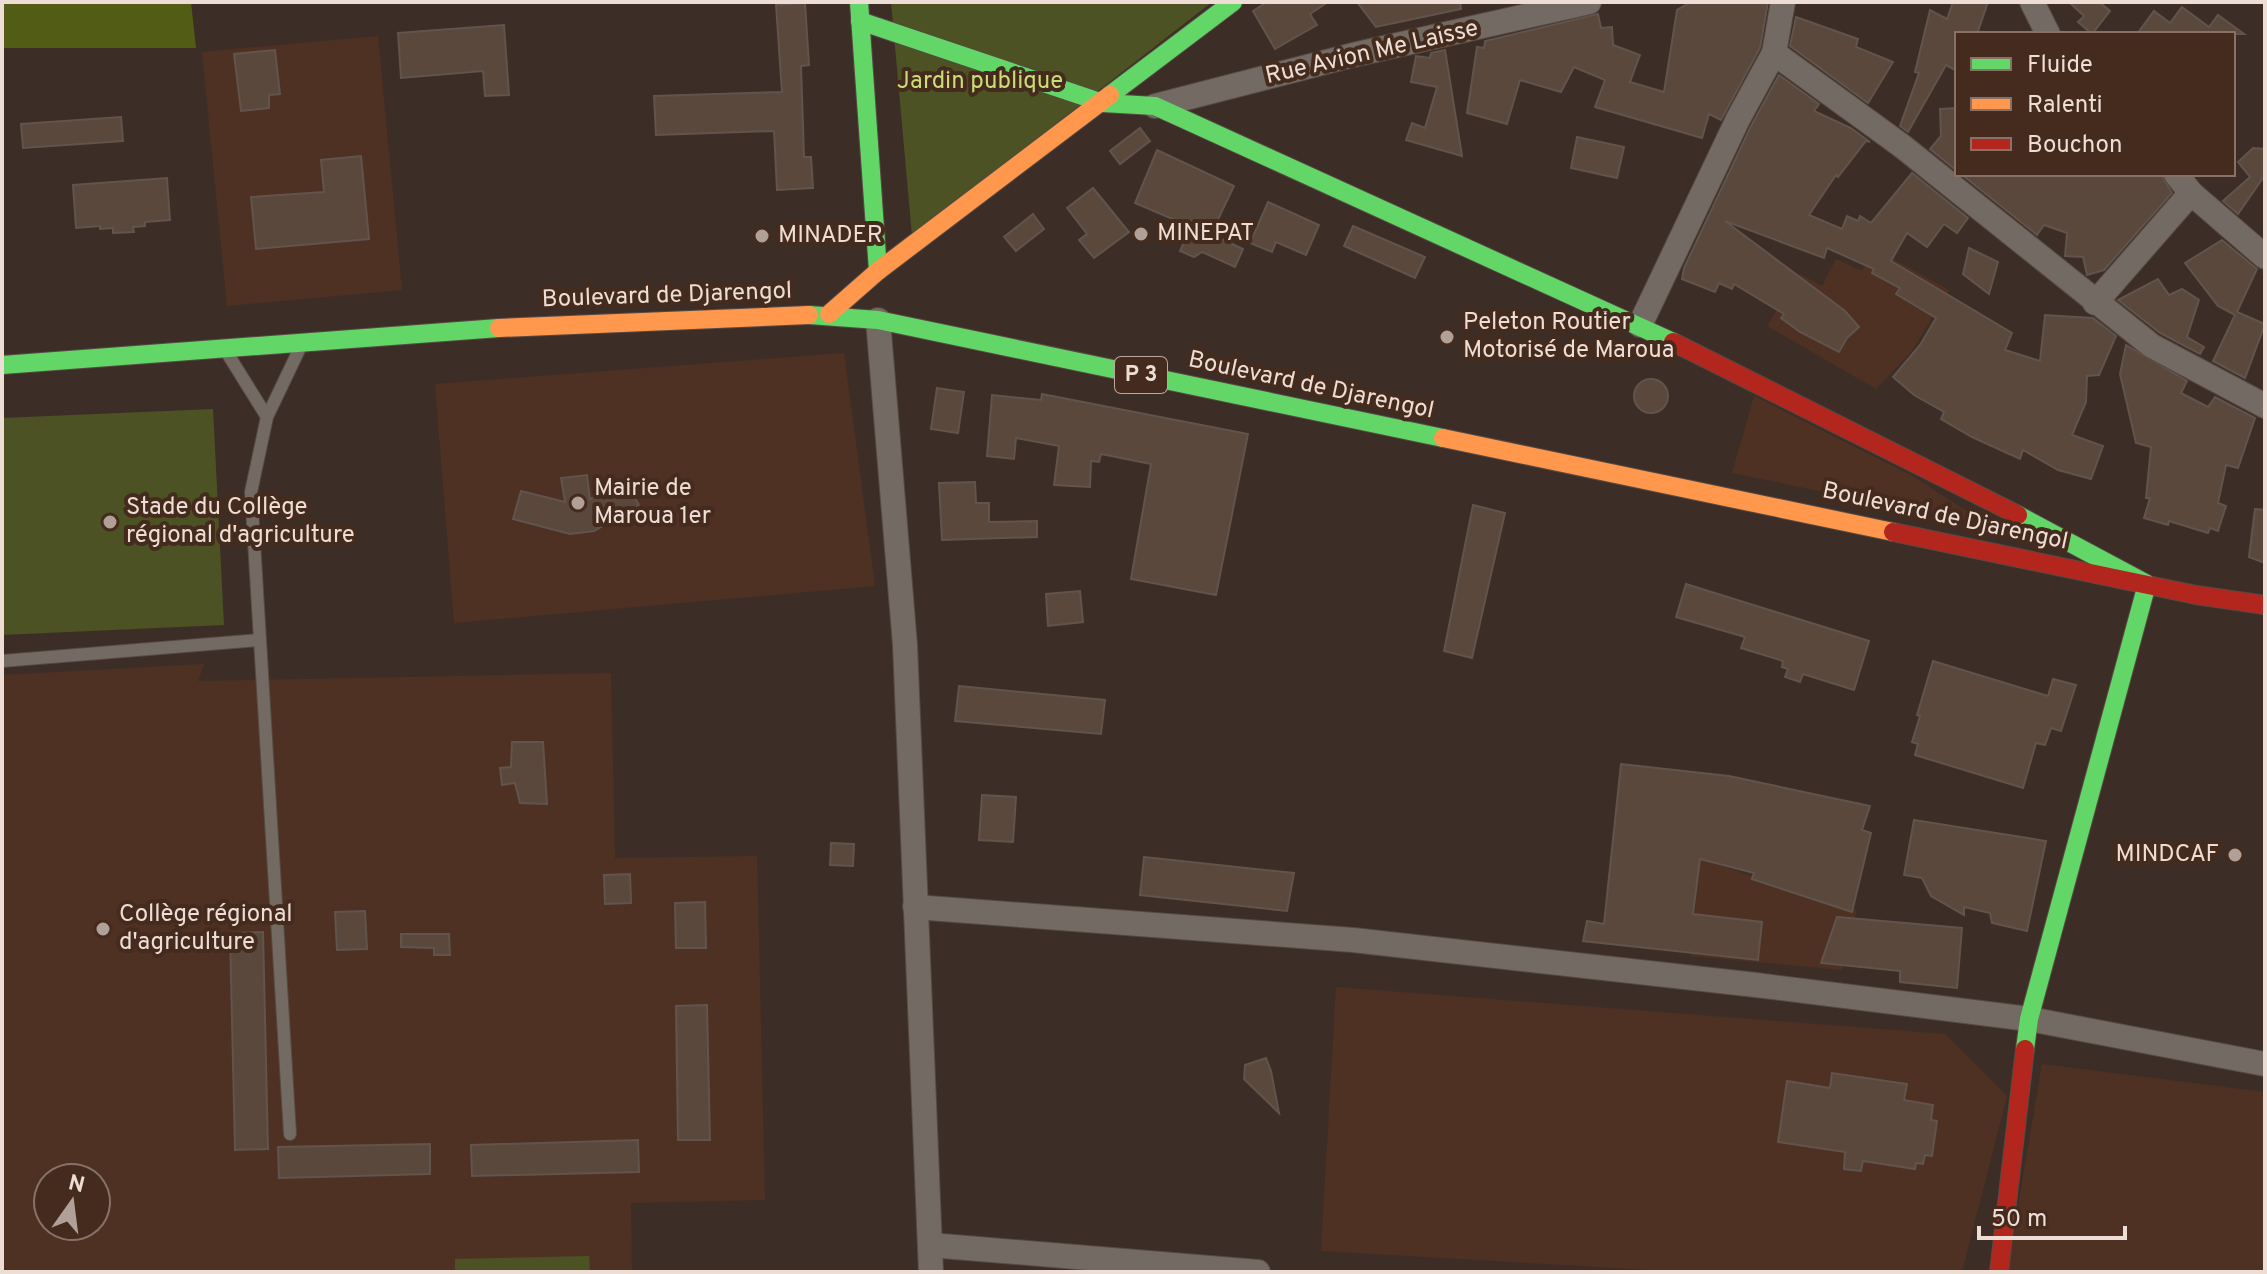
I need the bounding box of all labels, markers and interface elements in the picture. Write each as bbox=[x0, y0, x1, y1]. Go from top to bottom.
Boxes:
street label: Rue Avion Me Laisse bbox=[1263, 14, 1481, 92]
legend bbox=[1955, 32, 2235, 176]
text: Fluide bbox=[2027, 51, 2093, 81]
park label: Jardin publique bbox=[897, 67, 1063, 97]
text: Ralenti bbox=[2027, 91, 2103, 121]
text: Bouchon bbox=[2027, 131, 2122, 161]
place label: MINEPAT bbox=[1157, 219, 1254, 249]
place label: MINADER bbox=[778, 221, 883, 251]
marker: MINEPAT bbox=[1132, 225, 1150, 243]
marker: MINADER bbox=[753, 227, 771, 245]
street label: Boulevard de Djarengol bbox=[541, 277, 793, 315]
place label: Peleton Routier Motorisé de Maroua bbox=[1463, 308, 1674, 366]
marker: Peleton Routier Motorisé de Maroua bbox=[1438, 328, 1456, 346]
street label: Boulevard de Djarengol bbox=[1185, 345, 1437, 427]
road number: P 3 bbox=[1115, 357, 1167, 393]
place label: Mairie de Maroua 1er bbox=[594, 474, 711, 532]
street label: Boulevard de Djarengol bbox=[1819, 476, 2071, 558]
place label: Stade du Collège régional d'agriculture bbox=[126, 493, 355, 551]
marker: Mairie de Maroua 1er bbox=[569, 494, 587, 512]
marker: Stade du Collège régional d'agriculture bbox=[101, 513, 119, 531]
place label: MINDCAF bbox=[2115, 840, 2219, 870]
marker: MINDCAF bbox=[2226, 846, 2244, 864]
place label: Collège régional d'agriculture bbox=[119, 900, 293, 958]
marker: Collège régional d'agriculture bbox=[94, 920, 112, 938]
north arrow bbox=[32, 1162, 112, 1242]
text: N bbox=[65, 1170, 87, 1200]
scale bar bbox=[1979, 1190, 2125, 1240]
text: 50 m bbox=[1991, 1205, 2047, 1235]

